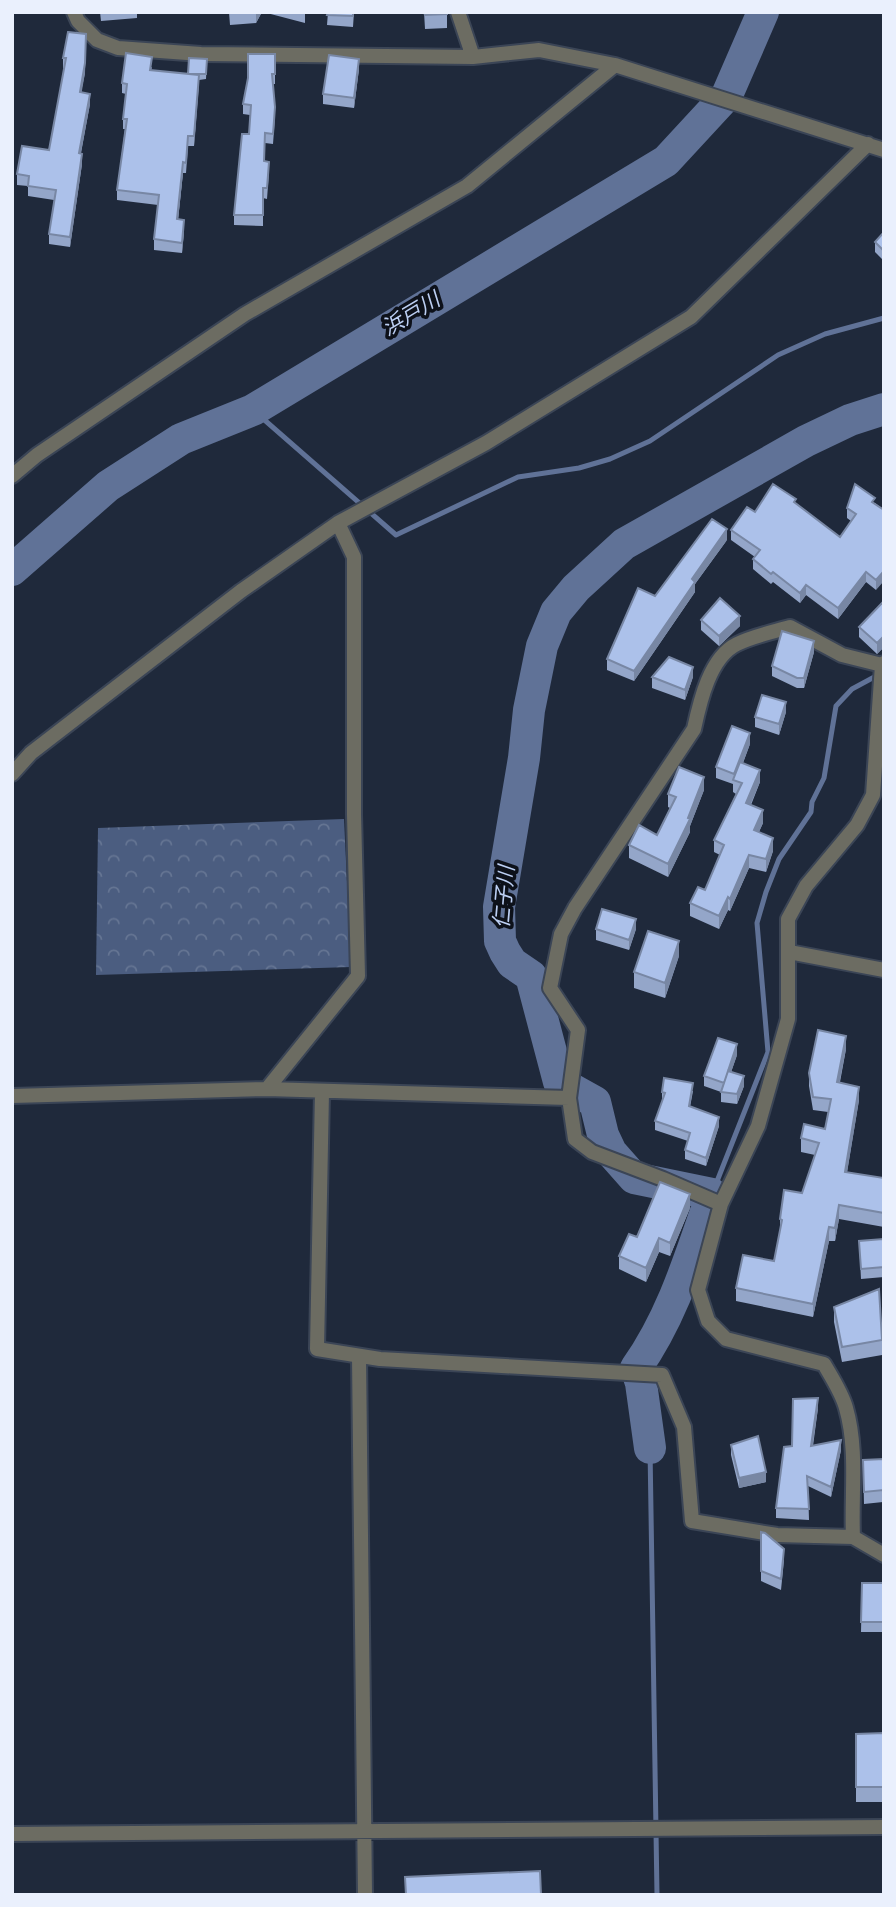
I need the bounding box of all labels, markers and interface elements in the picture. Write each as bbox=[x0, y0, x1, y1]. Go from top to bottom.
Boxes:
water label: 浜戸川 bbox=[377, 285, 445, 340]
water label: 仁子川 bbox=[487, 862, 518, 929]

